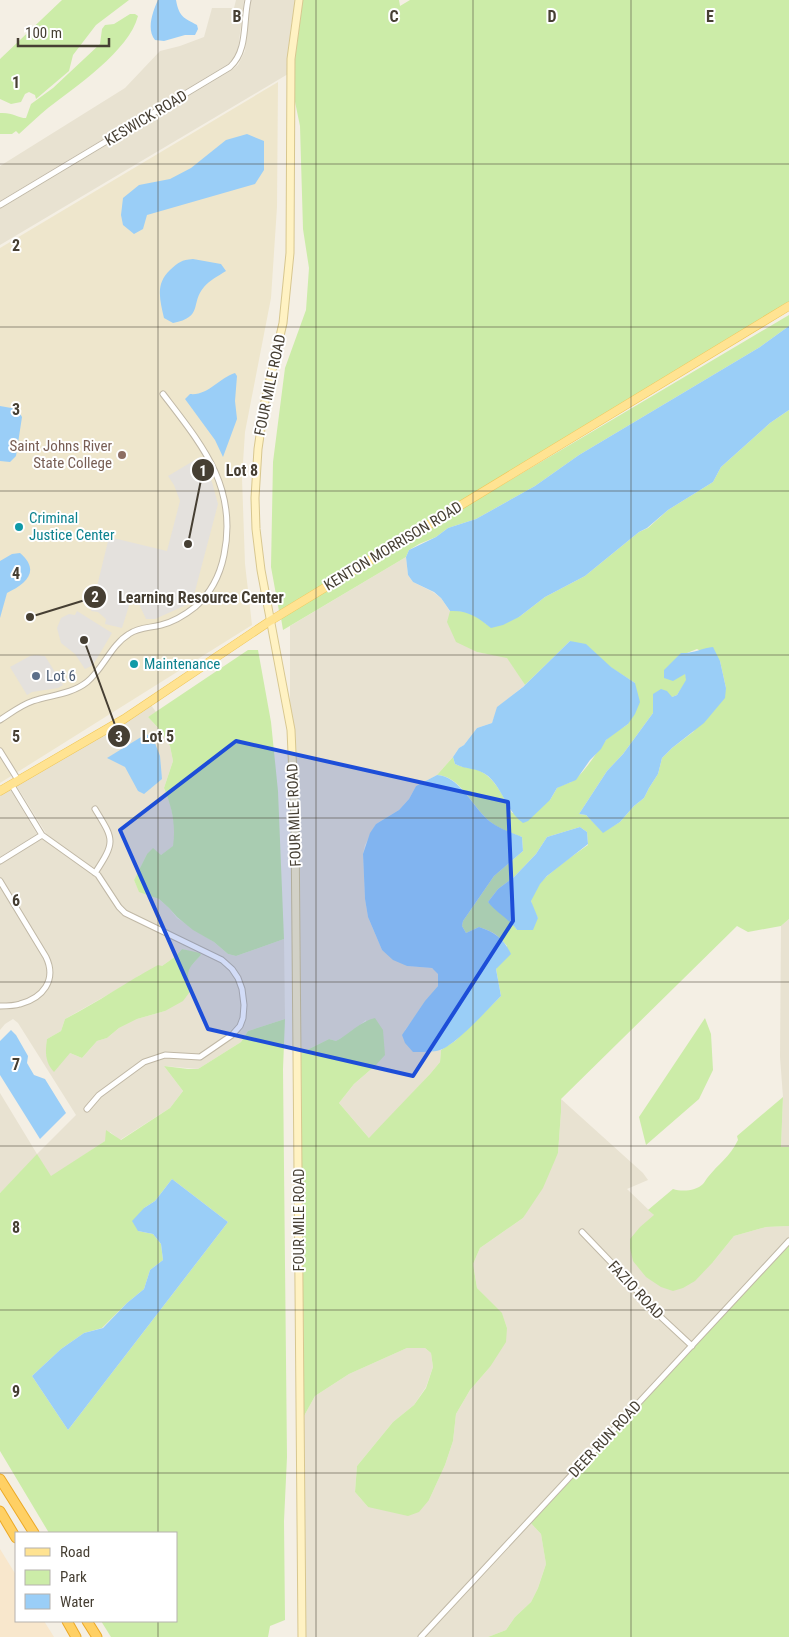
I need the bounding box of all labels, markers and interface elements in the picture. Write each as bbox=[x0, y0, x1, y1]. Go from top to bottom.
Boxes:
text: B bbox=[233, 7, 242, 26]
text: C bbox=[389, 7, 399, 26]
text: D bbox=[547, 7, 557, 26]
text: E bbox=[706, 7, 714, 26]
scale bar bbox=[18, 15, 109, 47]
text: 100 m bbox=[25, 24, 62, 42]
text: 1 bbox=[12, 73, 20, 92]
street label: KESWICK ROAD bbox=[102, 86, 190, 150]
text: 2 bbox=[12, 236, 20, 255]
street label: FOUR MILE ROAD bbox=[250, 333, 290, 437]
text: 3 bbox=[12, 400, 20, 419]
place label: Saint Johns River State College bbox=[10, 437, 112, 472]
marker: Saint Johns River State College bbox=[116, 449, 128, 461]
callout: Lot 8 bbox=[190, 455, 268, 486]
text: Lot 8 bbox=[226, 461, 258, 480]
text: 1 bbox=[199, 462, 207, 480]
street label: KENTON MORRISON ROAD bbox=[321, 498, 465, 594]
place label: Criminal Justice Center bbox=[29, 509, 115, 544]
marker: Criminal Justice Center bbox=[13, 521, 25, 533]
text: 4 bbox=[12, 564, 20, 583]
callout: Learning Resource Center bbox=[83, 582, 294, 613]
text: 2 bbox=[91, 588, 99, 606]
text: Learning Resource Center bbox=[118, 588, 284, 607]
place label: Maintenance bbox=[144, 655, 220, 673]
marker: Maintenance bbox=[128, 658, 140, 670]
place label: Lot 6 bbox=[46, 667, 76, 685]
marker: Lot 6 bbox=[30, 670, 42, 682]
callout: Lot 5 bbox=[107, 721, 184, 752]
text: 5 bbox=[12, 727, 20, 746]
text: Lot 5 bbox=[142, 727, 174, 746]
text: 3 bbox=[115, 728, 123, 746]
street label: FOUR MILE ROAD bbox=[283, 763, 305, 867]
text: 6 bbox=[12, 891, 20, 910]
text: 7 bbox=[12, 1055, 20, 1074]
street label: FOUR MILE ROAD bbox=[290, 1168, 308, 1272]
text: 8 bbox=[12, 1218, 20, 1237]
street label: FAZIO ROAD bbox=[605, 1257, 667, 1323]
text: 9 bbox=[12, 1382, 20, 1401]
street label: DEER RUN ROAD bbox=[565, 1397, 645, 1481]
legend bbox=[15, 1532, 178, 1622]
text: Road bbox=[60, 1543, 90, 1561]
text: Park bbox=[60, 1568, 87, 1586]
text: Water bbox=[60, 1593, 95, 1611]

